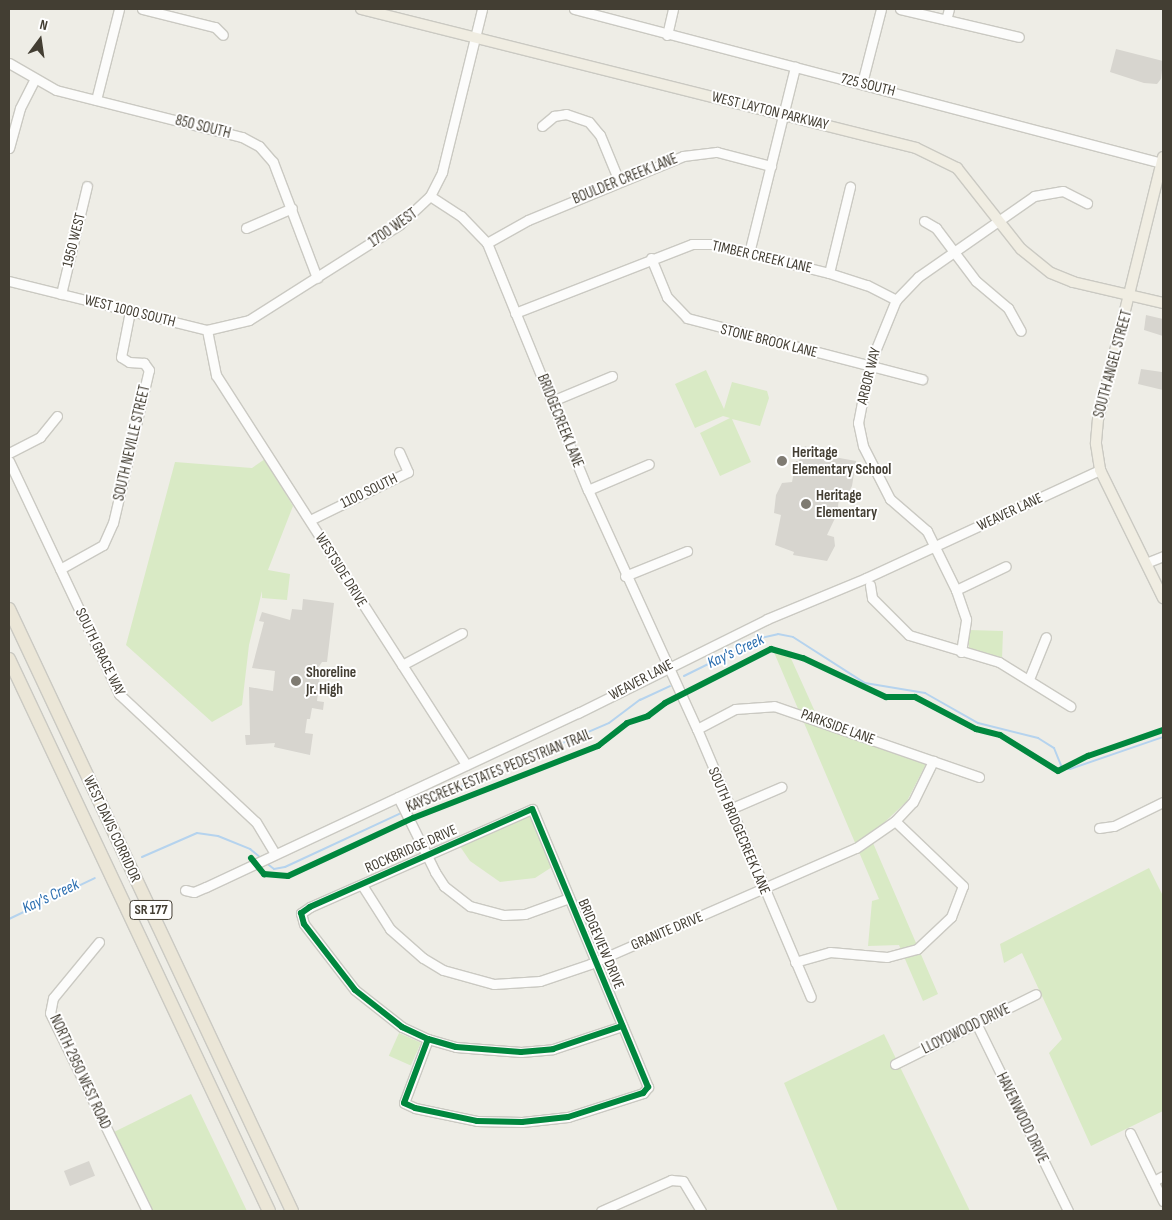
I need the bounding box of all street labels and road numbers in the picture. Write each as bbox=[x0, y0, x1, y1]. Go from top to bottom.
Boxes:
street label: 725 SOUTH bbox=[839, 70, 897, 100]
street label: WEST LAYTON PARKWAY bbox=[710, 88, 830, 134]
street label: 850 SOUTH bbox=[173, 111, 233, 143]
street label: BOULDER CREEK LANE bbox=[570, 150, 680, 208]
street label: 1700 WEST bbox=[365, 205, 421, 251]
street label: 1950 WEST bbox=[59, 211, 89, 269]
street label: TIMBER CREEK LANE bbox=[710, 237, 814, 277]
street label: WEST 1000 SOUTH bbox=[83, 291, 177, 331]
street label: SOUTH ANGEL STREET bbox=[1090, 308, 1136, 420]
street label: STONE BROOK LANE bbox=[719, 320, 819, 362]
street label: ARBOR WAY bbox=[853, 346, 885, 406]
street label: BRIDGECREEK LANE bbox=[533, 372, 587, 470]
street label: SOUTH NEVILLE STREET bbox=[110, 383, 154, 503]
street label: 1100 SOUTH bbox=[338, 469, 400, 513]
street label: WEAVER LANE bbox=[974, 489, 1046, 535]
street label: WESTSIDE DRIVE bbox=[311, 530, 371, 610]
street label: SOUTH GRACE WAY bbox=[71, 605, 129, 699]
street label: WEAVER LANE bbox=[606, 656, 676, 704]
street label: PARKSIDE LANE bbox=[799, 705, 877, 749]
street label: KAYSCREEK ESTATES PEDESTRIAN TRAIL bbox=[404, 725, 594, 817]
street label: SOUTH BRIDGECREEK LANE bbox=[704, 765, 774, 897]
street label: WEST DAVIS CORRIDOR bbox=[79, 773, 145, 885]
street label: ROCKBRIDGE DRIVE bbox=[362, 821, 460, 877]
street label: BRIDGEVIEW DRIVE bbox=[574, 896, 628, 992]
road number: SR 177 bbox=[128, 898, 174, 922]
street label: GRANITE DRIVE bbox=[628, 908, 706, 954]
street label: LLOYDWOOD DRIVE bbox=[919, 1000, 1013, 1058]
street label: NORTH 2950 WEST ROAD bbox=[46, 1012, 114, 1132]
street label: HAVENWOOD DRIVE bbox=[992, 1070, 1052, 1166]

